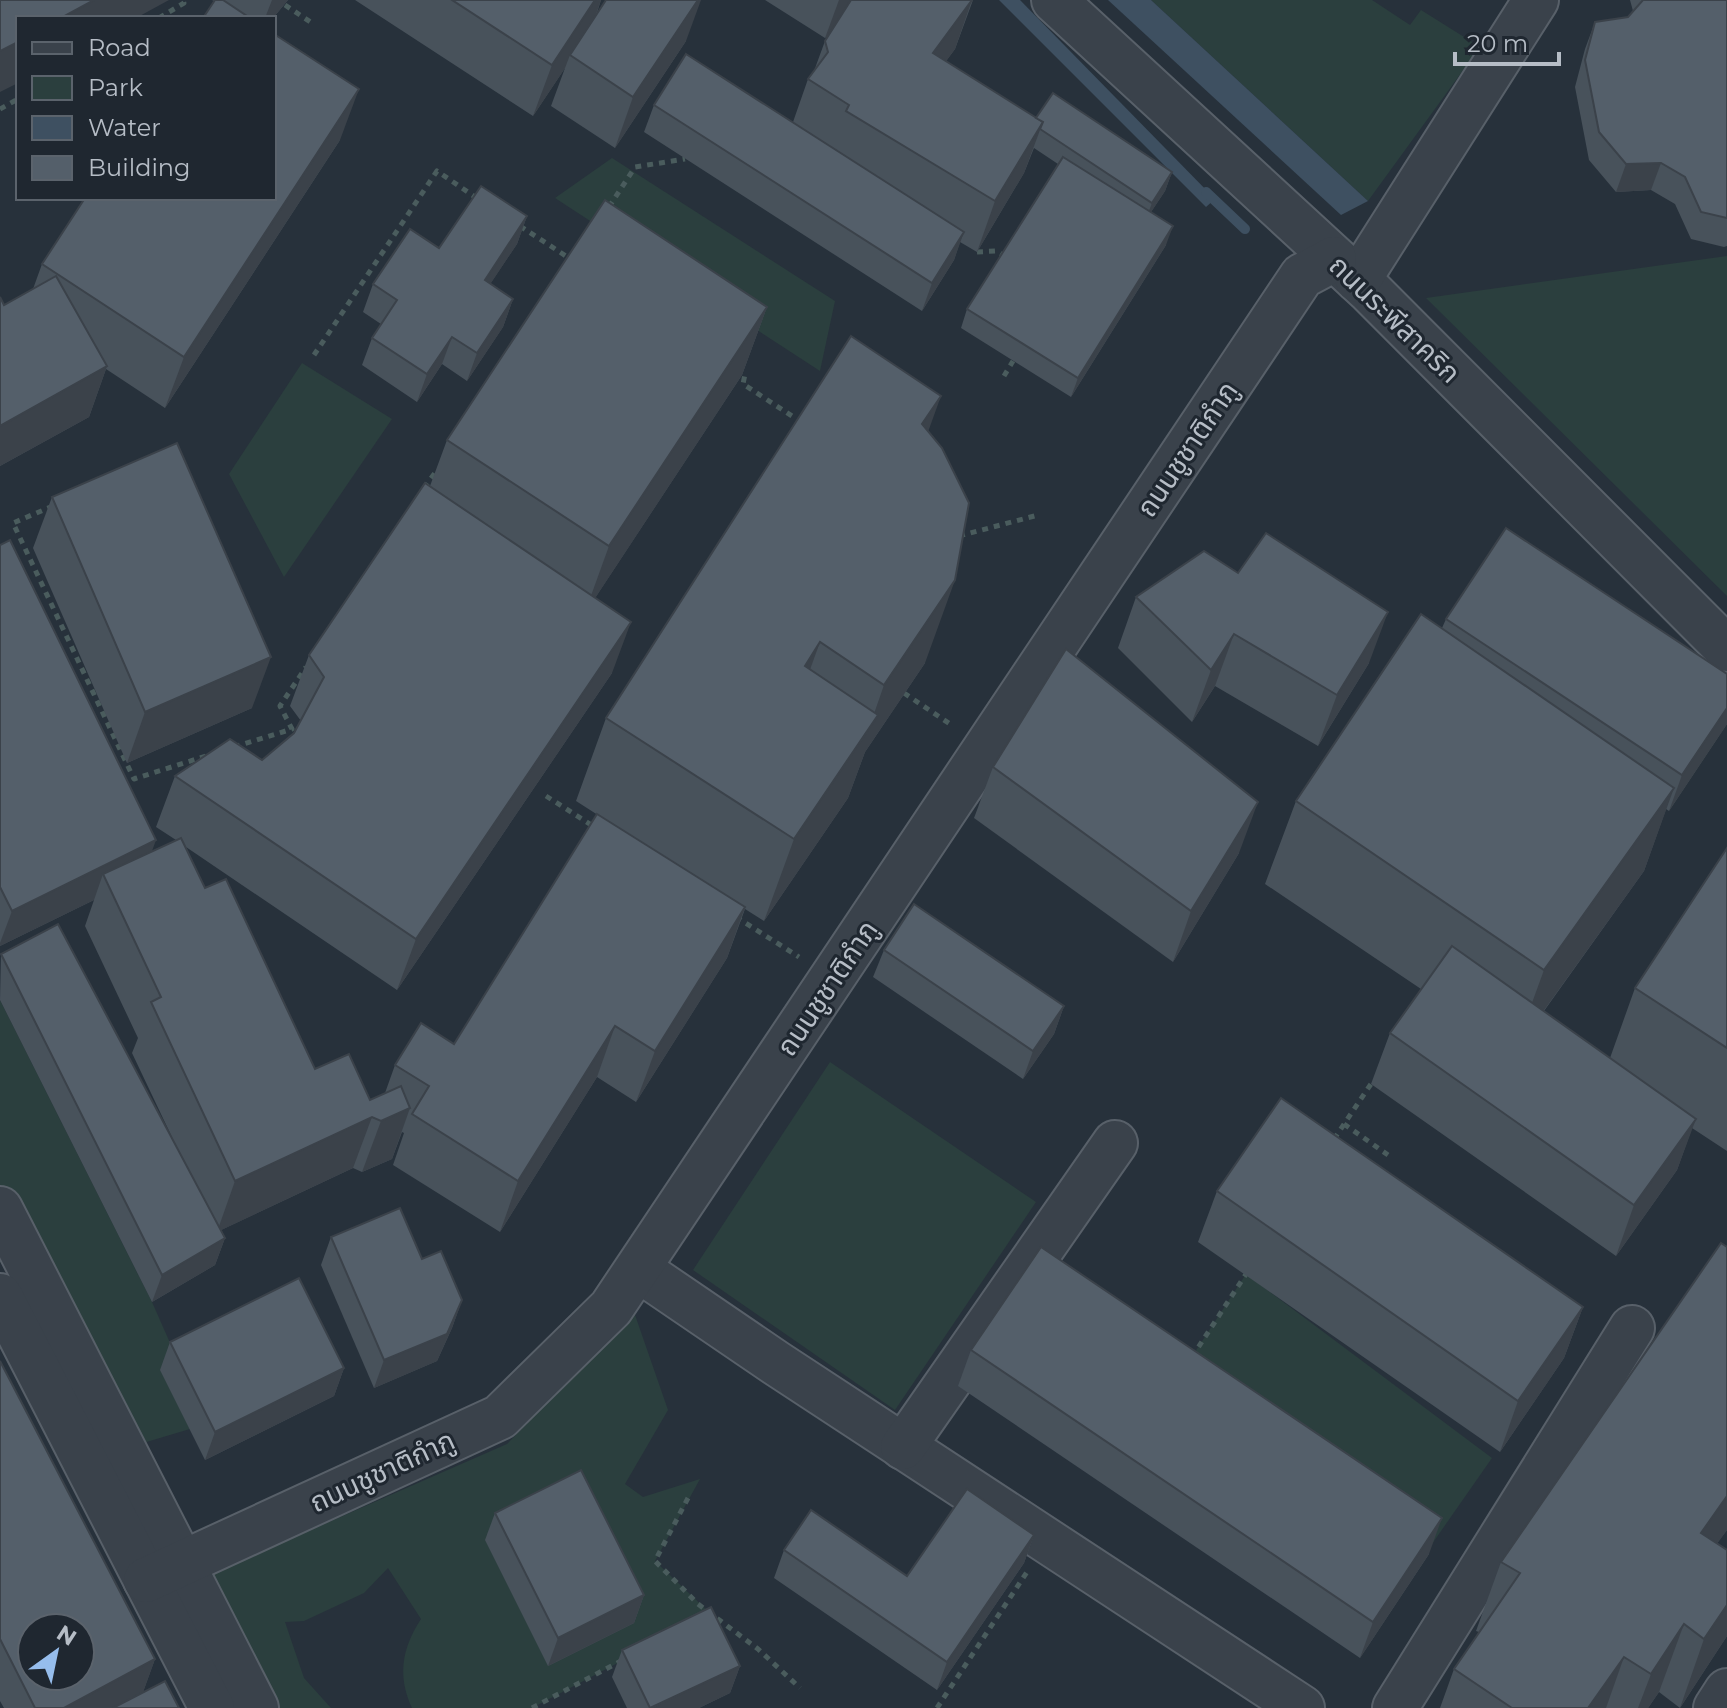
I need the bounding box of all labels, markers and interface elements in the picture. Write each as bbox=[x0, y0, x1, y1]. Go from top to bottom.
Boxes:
legend bbox=[16, 16, 276, 200]
scale bar bbox=[1455, 16, 1559, 66]
text: 20 m bbox=[1467, 29, 1528, 58]
text: Road bbox=[88, 33, 151, 62]
text: Park bbox=[88, 73, 143, 102]
text: Water bbox=[88, 113, 161, 142]
text: Building bbox=[88, 153, 191, 182]
street label: ถนนระพีสาคริก bbox=[1322, 248, 1468, 390]
street label: ถนนชูชาติกำภู bbox=[1129, 375, 1246, 524]
street label: ถนนชูชาติกำภู bbox=[769, 914, 886, 1063]
street label: ถนนชูชาติกำภู bbox=[304, 1423, 460, 1520]
north arrow bbox=[16, 1612, 96, 1692]
text: N bbox=[52, 1619, 81, 1652]

